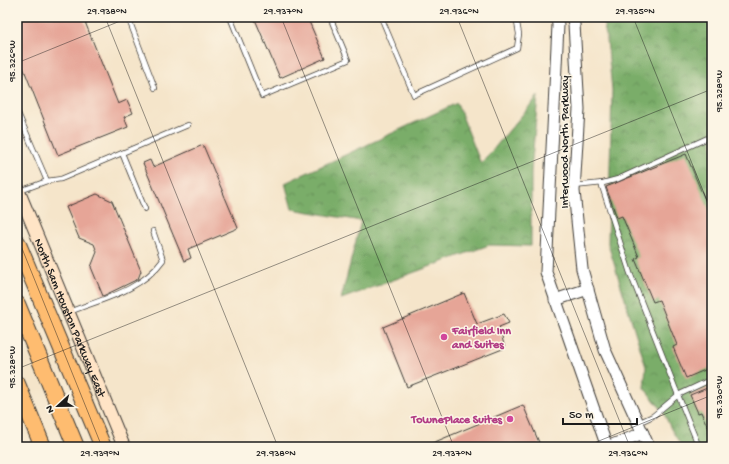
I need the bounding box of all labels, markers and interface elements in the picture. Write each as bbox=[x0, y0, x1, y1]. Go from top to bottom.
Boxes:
text: 29.938°N bbox=[87, 6, 127, 18]
text: 29.937°N bbox=[263, 6, 303, 18]
text: 29.936°N bbox=[439, 6, 479, 18]
text: 29.935°N bbox=[615, 6, 655, 18]
text: 95.326°W bbox=[7, 40, 19, 83]
text: 95.328°W bbox=[714, 70, 726, 113]
street label: Interwood North Parkway bbox=[559, 76, 573, 208]
street label: North Sam Houston Parkway East bbox=[30, 237, 108, 400]
place label: Fairfield Inn and Suites bbox=[451, 325, 511, 353]
marker: Fairfield Inn and Suites bbox=[439, 332, 449, 342]
text: 95.328°W bbox=[7, 346, 19, 389]
text: 95.330°W bbox=[714, 375, 726, 419]
north arrow bbox=[38, 386, 78, 426]
scale bar bbox=[563, 400, 637, 426]
text: N bbox=[44, 403, 57, 415]
text: 50 m bbox=[569, 409, 594, 423]
place label: TownePlace Suites bbox=[411, 414, 503, 428]
marker: TownePlace Suites bbox=[505, 414, 515, 424]
text: 29.939°N bbox=[80, 448, 120, 460]
text: 29.938°N bbox=[256, 448, 296, 460]
text: 29.937°N bbox=[432, 448, 472, 460]
text: 29.936°N bbox=[608, 448, 648, 460]

